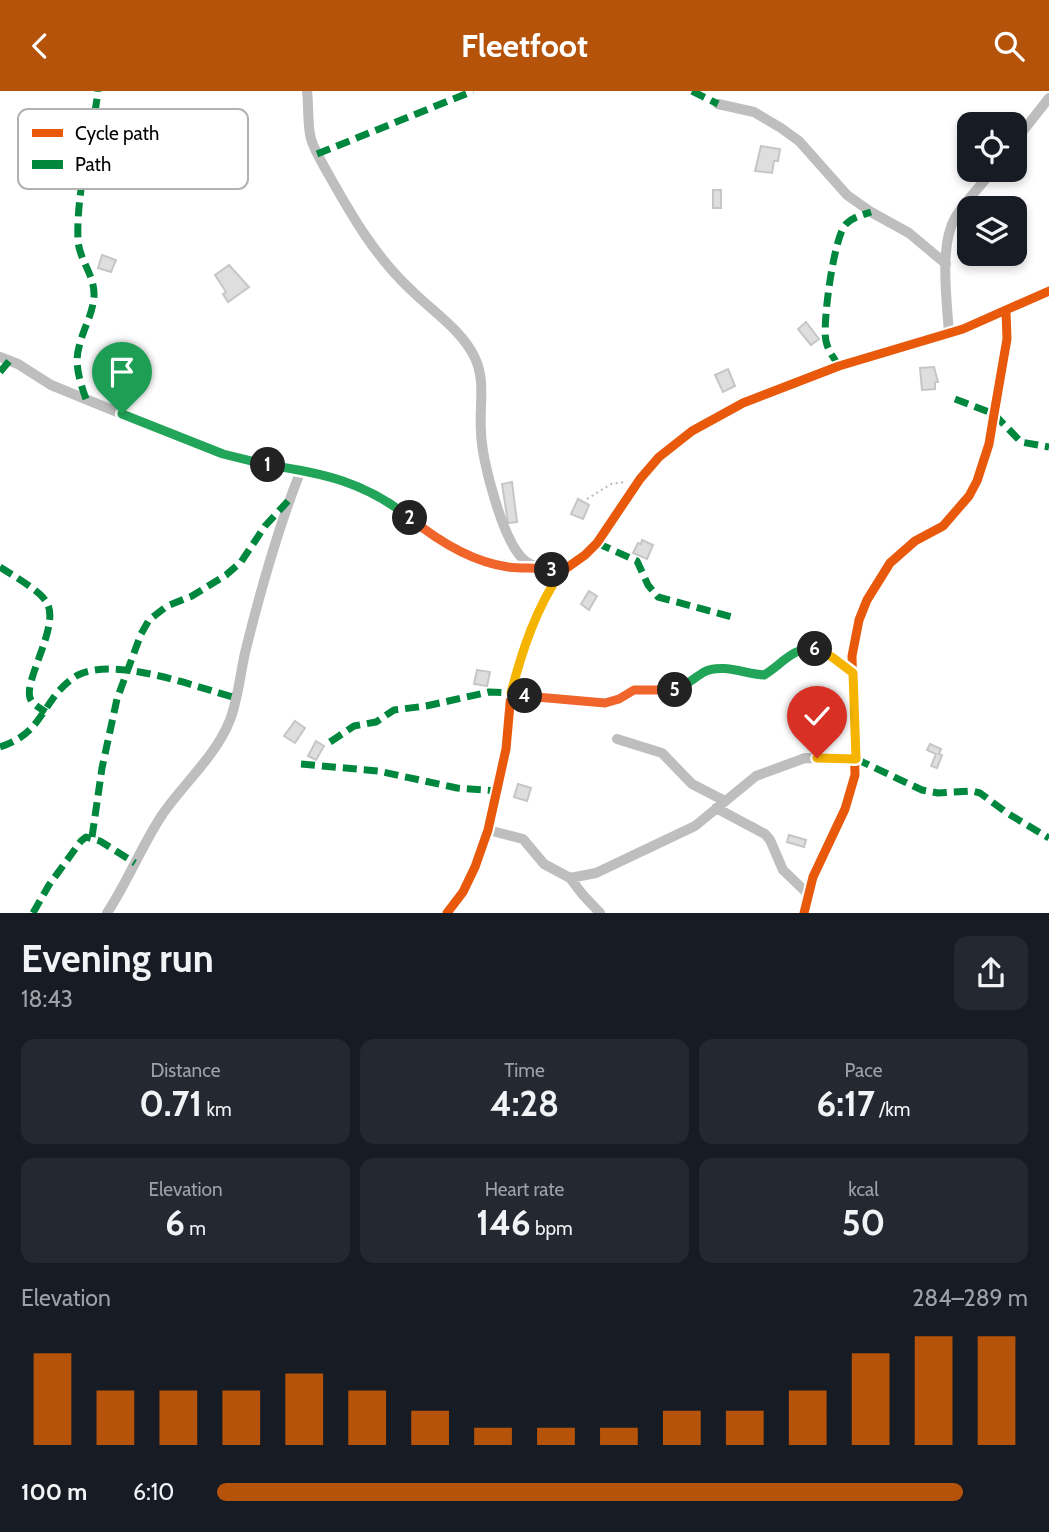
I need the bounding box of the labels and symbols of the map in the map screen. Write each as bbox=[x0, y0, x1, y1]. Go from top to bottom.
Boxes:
legend bbox=[18, 109, 248, 189]
text: Cycle path bbox=[75, 122, 159, 145]
text: Path bbox=[75, 153, 111, 176]
pin bbox=[92, 342, 152, 414]
pin: 1 bbox=[250, 447, 286, 483]
pin: 2 bbox=[392, 501, 428, 535]
pin: 3 bbox=[534, 553, 570, 587]
pin: 6 bbox=[798, 631, 832, 667]
pin: 5 bbox=[658, 673, 692, 707]
pin: 4 bbox=[508, 679, 542, 713]
pin bbox=[787, 686, 847, 758]

